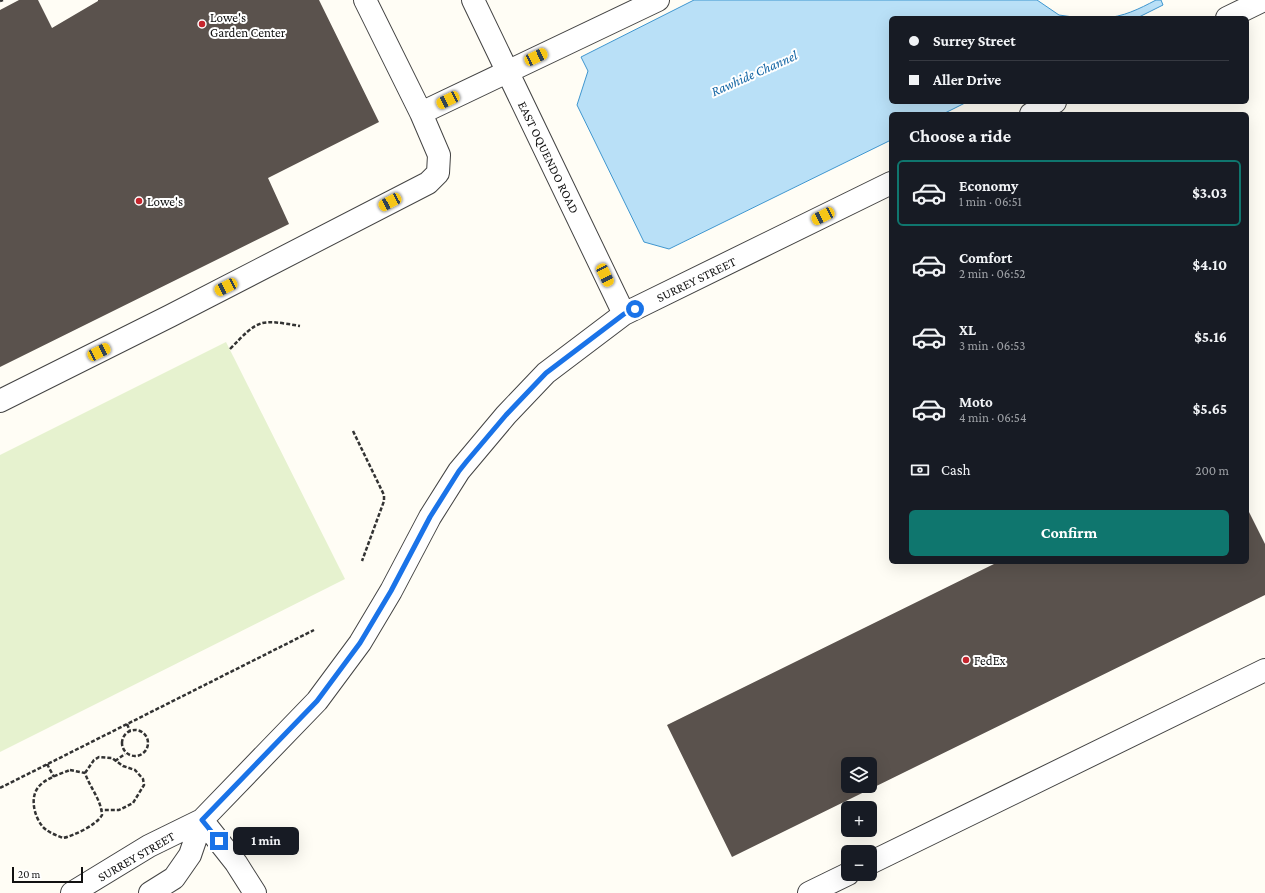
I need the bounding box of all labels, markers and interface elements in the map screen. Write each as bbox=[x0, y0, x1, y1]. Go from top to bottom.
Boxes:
place label: Lowe's Garden Center bbox=[210, 10, 286, 40]
marker: Lowe's Garden Center bbox=[197, 19, 207, 29]
text: Surrey Street bbox=[933, 33, 1016, 49]
car bbox=[523, 46, 549, 68]
water label: Rawhide Channel bbox=[708, 47, 800, 99]
text: Aller Drive bbox=[933, 72, 1001, 88]
car bbox=[435, 89, 461, 111]
street label: EAST OQUENDO ROAD bbox=[515, 99, 582, 216]
text: Choose a ride bbox=[909, 126, 1011, 146]
icon: car bbox=[911, 175, 947, 211]
text: Economy bbox=[959, 178, 1018, 194]
text: $3.03 bbox=[1192, 185, 1227, 201]
car bbox=[377, 191, 403, 213]
place label: Lowe's bbox=[147, 194, 183, 209]
text: 1 min · 06:51 bbox=[959, 194, 1022, 209]
marker: Lowe's bbox=[134, 196, 144, 206]
car bbox=[810, 205, 836, 227]
icon: car bbox=[911, 247, 947, 283]
text: Comfort bbox=[959, 250, 1013, 266]
street label: SURREY STREET bbox=[654, 254, 738, 305]
text: $4.10 bbox=[1193, 257, 1227, 273]
car bbox=[594, 262, 616, 288]
text: 2 min · 06:52 bbox=[959, 266, 1025, 281]
car bbox=[213, 276, 239, 298]
route start bbox=[626, 300, 644, 318]
icon: car bbox=[911, 319, 947, 355]
text: XL bbox=[959, 322, 976, 338]
text: $5.16 bbox=[1194, 329, 1227, 345]
text: 3 min · 06:53 bbox=[959, 338, 1025, 353]
car bbox=[86, 341, 112, 363]
icon: car bbox=[911, 391, 947, 427]
text: Moto bbox=[959, 394, 993, 410]
text: $5.65 bbox=[1193, 401, 1227, 417]
text: 4 min · 06:54 bbox=[959, 410, 1027, 425]
icon: cash bbox=[909, 459, 931, 481]
text: Cash bbox=[941, 462, 971, 478]
text: 200 m bbox=[1195, 463, 1229, 478]
button: Confirm bbox=[909, 510, 1229, 556]
place label: FedEx bbox=[974, 653, 1006, 668]
marker: FedEx bbox=[961, 655, 971, 665]
map controls bbox=[841, 757, 877, 881]
button: layers bbox=[841, 757, 877, 793]
button: + bbox=[841, 801, 877, 837]
callout: 1 min bbox=[233, 827, 299, 855]
street label: SURREY STREET bbox=[95, 828, 177, 885]
route end bbox=[210, 832, 228, 850]
text: 1 min bbox=[251, 833, 281, 848]
button: − bbox=[841, 845, 877, 881]
scale bar bbox=[12, 865, 83, 884]
text: 20 m bbox=[18, 868, 40, 880]

